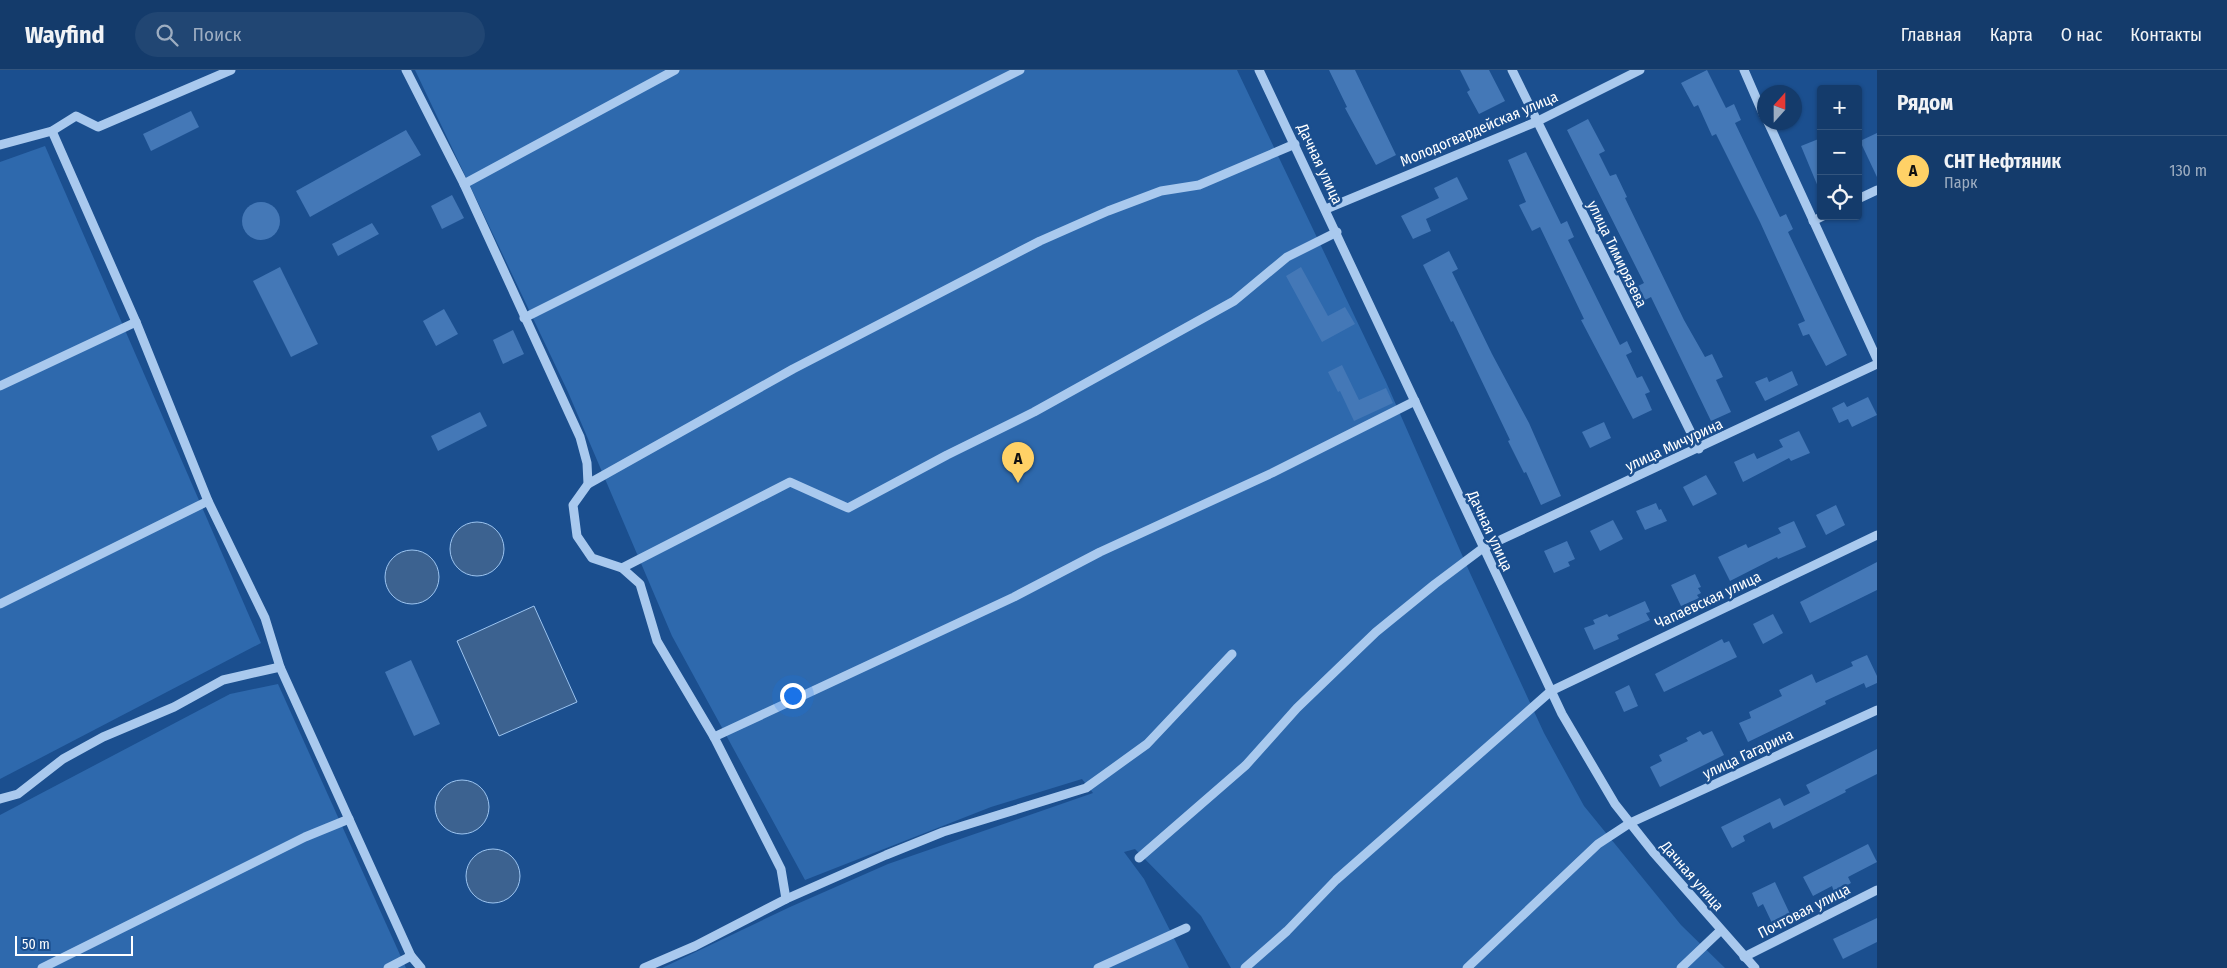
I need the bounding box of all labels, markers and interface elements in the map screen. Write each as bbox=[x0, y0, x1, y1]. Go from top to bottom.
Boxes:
search box bbox=[135, 12, 485, 57]
text: Wayfind bbox=[25, 21, 105, 49]
icon: search bbox=[153, 21, 181, 49]
text: Поиск bbox=[193, 23, 241, 46]
text: Главная bbox=[1901, 24, 1962, 46]
text: Карта bbox=[1990, 24, 2033, 46]
text: О нас bbox=[2061, 24, 2102, 46]
text: Контакты bbox=[2130, 24, 2202, 46]
north arrow bbox=[1757, 85, 1802, 130]
map controls bbox=[1817, 85, 1862, 220]
button: + bbox=[1817, 85, 1862, 130]
street label: Молодогвардейская улица bbox=[1397, 88, 1561, 170]
text: Рядом bbox=[1897, 90, 1953, 116]
street label: Дачная улица bbox=[1293, 120, 1347, 207]
button: − bbox=[1817, 130, 1862, 175]
text: СНТ Нефтяник bbox=[1944, 150, 2061, 173]
text: A bbox=[1909, 161, 1917, 180]
text: 130 m bbox=[2169, 161, 2207, 180]
text: Парк bbox=[1944, 173, 1978, 192]
button: locate bbox=[1817, 175, 1862, 220]
street label: улица Тимирязева bbox=[1583, 198, 1651, 310]
street label: улица Мичурина bbox=[1622, 415, 1726, 475]
pin: A bbox=[1002, 442, 1034, 483]
street label: Дачная улица bbox=[1463, 487, 1517, 574]
street label: Чапаевская улица bbox=[1652, 568, 1764, 632]
your location bbox=[780, 683, 806, 709]
street label: улица Гагарина bbox=[1700, 725, 1796, 783]
street label: Дачная улица bbox=[1656, 837, 1727, 915]
street label: Почтовая улица bbox=[1755, 880, 1853, 942]
scale bar bbox=[15, 933, 132, 956]
text: 50 m bbox=[22, 936, 50, 953]

